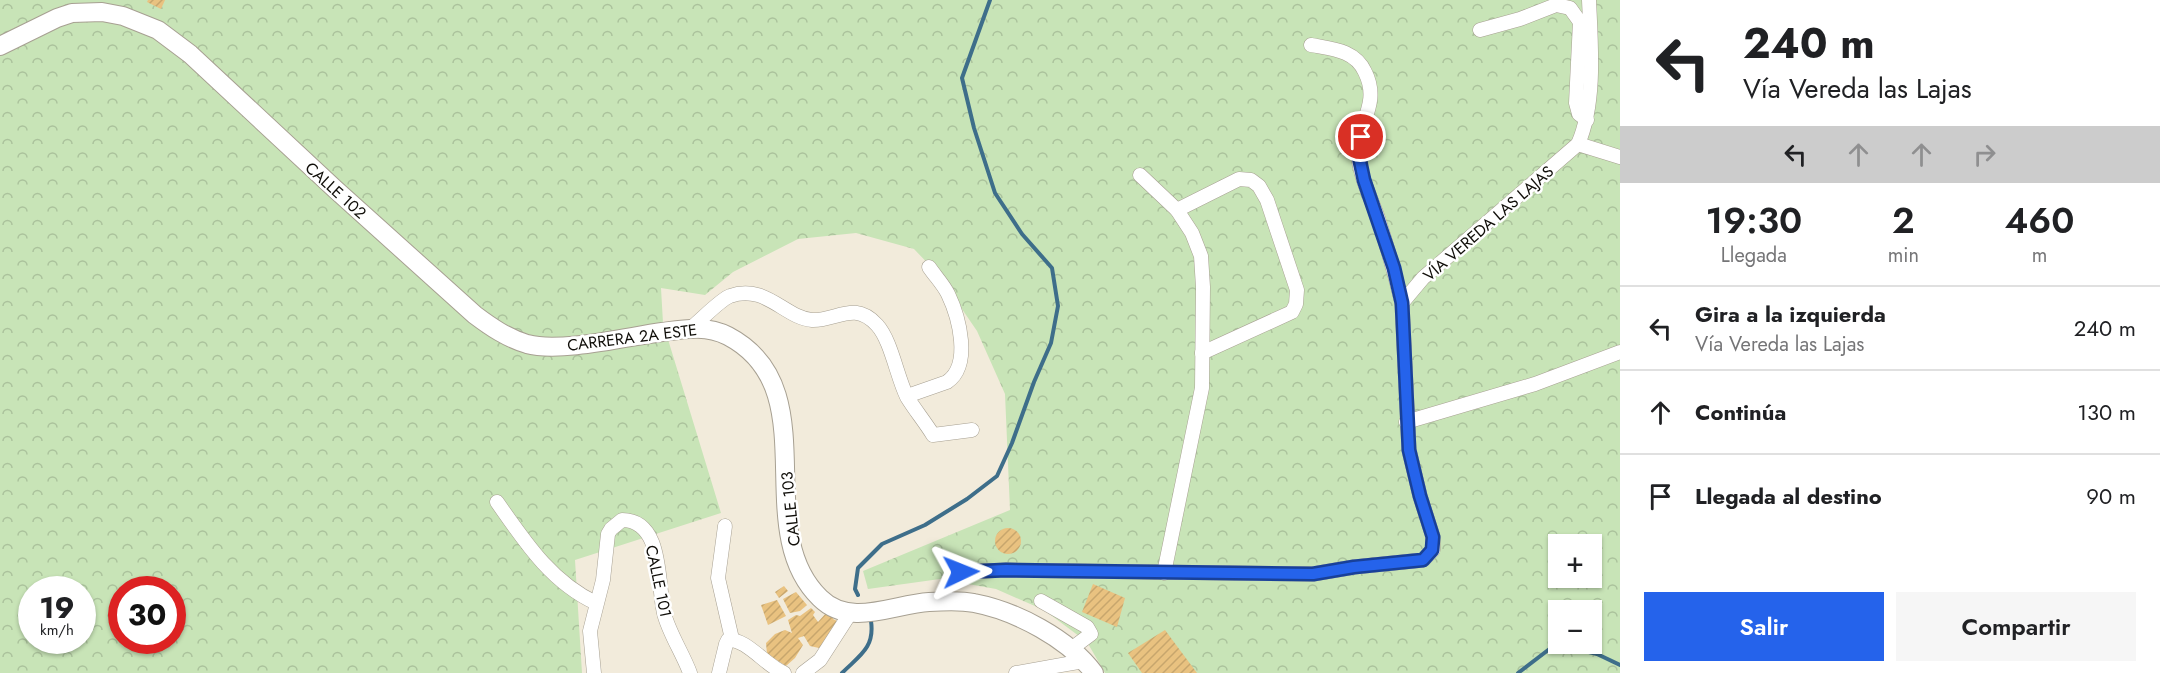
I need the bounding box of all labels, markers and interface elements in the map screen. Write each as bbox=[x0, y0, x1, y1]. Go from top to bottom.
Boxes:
text: 240 m bbox=[1743, 13, 1875, 74]
icon: left bbox=[1644, 24, 1722, 102]
text: Vía Vereda las Lajas bbox=[1743, 69, 1972, 108]
pin bbox=[1335, 111, 1386, 162]
icon: arrive bbox=[1344, 120, 1377, 153]
icon: left bbox=[1779, 138, 1812, 171]
icon: ahead bbox=[1842, 138, 1875, 171]
icon: ahead bbox=[1905, 138, 1938, 171]
icon: right bbox=[1968, 138, 2001, 171]
street label: CALLE 102 bbox=[300, 157, 371, 224]
street label: VÍA VEREDA LAS LAJAS bbox=[1418, 160, 1559, 286]
text: 19:30 bbox=[1705, 194, 1802, 246]
text: 2 bbox=[1892, 194, 1915, 246]
text: 460 bbox=[2004, 194, 2075, 246]
text: Llegada bbox=[1721, 241, 1787, 270]
text: min bbox=[1888, 241, 1919, 270]
text: m bbox=[2032, 241, 2047, 270]
text: Gira a la izquierda bbox=[1695, 298, 1886, 330]
icon: left bbox=[1644, 312, 1677, 345]
text: 240 m bbox=[2074, 312, 2136, 344]
street label: CARRERA 2A ESTE bbox=[566, 318, 698, 357]
text: Vía Vereda las Lajas bbox=[1695, 330, 1864, 359]
icon: ahead bbox=[1644, 396, 1677, 429]
text: Continúa bbox=[1695, 396, 1786, 428]
text: 130 m bbox=[2077, 396, 2136, 428]
street label: CALLE 103 bbox=[775, 470, 806, 547]
icon: arrive bbox=[1644, 480, 1677, 513]
text: Llegada al destino bbox=[1695, 480, 1882, 512]
text: 90 m bbox=[2086, 480, 2136, 512]
map controls bbox=[1548, 534, 1602, 654]
button: + bbox=[1548, 534, 1602, 588]
position arrow bbox=[929, 540, 993, 604]
street label: CALLE 101 bbox=[640, 543, 677, 619]
speed limit sign: 30 bbox=[108, 576, 186, 654]
text: 19 bbox=[39, 586, 75, 629]
button: Salir bbox=[1644, 592, 1884, 661]
button: Compartir bbox=[1896, 592, 2136, 661]
button: − bbox=[1548, 600, 1602, 654]
text: km/h bbox=[40, 619, 74, 641]

